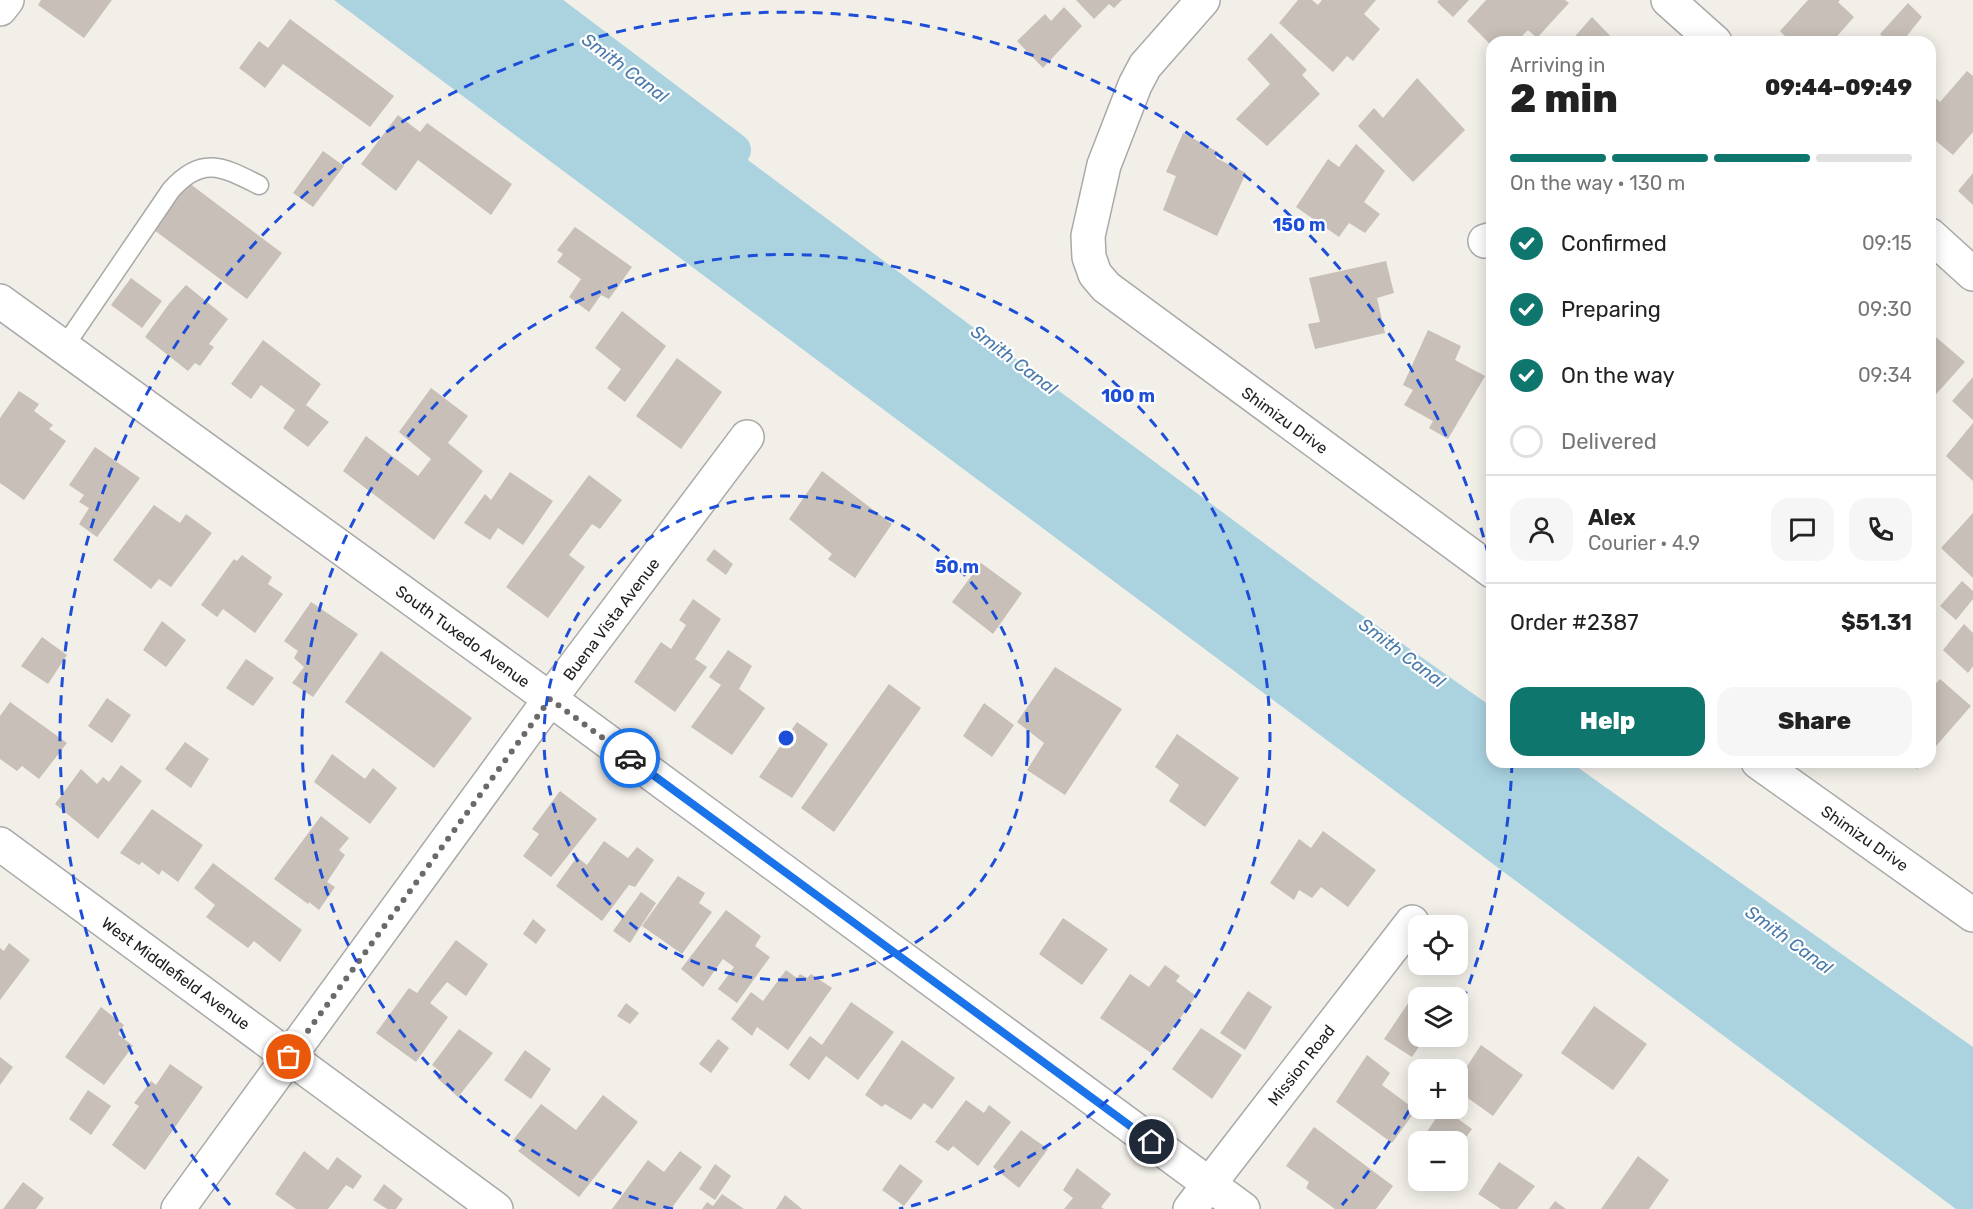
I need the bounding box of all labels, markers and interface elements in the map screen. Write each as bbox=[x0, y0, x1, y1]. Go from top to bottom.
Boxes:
water label: Smith Canal bbox=[578, 28, 673, 108]
text: Arriving in bbox=[1510, 53, 1605, 77]
text: 09:44–09:49 bbox=[1765, 74, 1912, 101]
text: 2 min bbox=[1510, 76, 1618, 122]
text: On the way · 130 m bbox=[1510, 171, 1685, 195]
text: 150 m bbox=[1272, 214, 1326, 236]
icon: check bbox=[1510, 227, 1543, 260]
text: Confirmed bbox=[1561, 230, 1667, 257]
text: 09:15 bbox=[1862, 231, 1912, 255]
icon: check bbox=[1510, 293, 1543, 326]
text: Preparing bbox=[1561, 296, 1661, 323]
text: 09:30 bbox=[1858, 297, 1912, 321]
water label: Smith Canal bbox=[967, 320, 1062, 400]
icon: check bbox=[1510, 359, 1543, 392]
text: On the way bbox=[1561, 362, 1675, 389]
text: 09:34 bbox=[1858, 363, 1912, 387]
street label: Shimizu Drive bbox=[1238, 383, 1332, 458]
text: 100 m bbox=[1101, 385, 1155, 407]
text: Delivered bbox=[1561, 428, 1657, 455]
button: person bbox=[1510, 498, 1573, 561]
button: chat bbox=[1771, 498, 1834, 561]
button: phone bbox=[1849, 498, 1912, 561]
text: Alex bbox=[1588, 504, 1636, 531]
text: Courier · 4.9 bbox=[1588, 531, 1700, 555]
street label: Buena Vista Avenue bbox=[559, 554, 664, 684]
text: 50 m bbox=[935, 556, 979, 578]
street label: South Tuxedo Avenue bbox=[392, 581, 534, 692]
text: Order #2387 bbox=[1510, 609, 1638, 636]
text: $51.31 bbox=[1841, 609, 1912, 636]
water label: Smith Canal bbox=[1355, 613, 1450, 693]
button: Help bbox=[1510, 687, 1705, 756]
button: Share bbox=[1717, 687, 1912, 756]
courier bbox=[600, 728, 660, 788]
centre of rings bbox=[776, 728, 796, 748]
icon: car bbox=[614, 742, 647, 775]
street label: Shimizu Drive bbox=[1818, 801, 1912, 875]
water label: Smith Canal bbox=[1741, 901, 1837, 979]
street label: West Middlefield Avenue bbox=[98, 913, 254, 1034]
map controls bbox=[1408, 915, 1468, 1191]
button: locate bbox=[1408, 915, 1468, 975]
button: layers bbox=[1408, 987, 1468, 1047]
street label: Mission Road bbox=[1264, 1021, 1339, 1110]
pin bbox=[263, 1031, 314, 1082]
icon: bag bbox=[272, 1040, 305, 1073]
button: + bbox=[1408, 1059, 1468, 1119]
pin bbox=[1126, 1116, 1177, 1167]
icon: home bbox=[1135, 1125, 1168, 1158]
button: − bbox=[1408, 1131, 1468, 1191]

